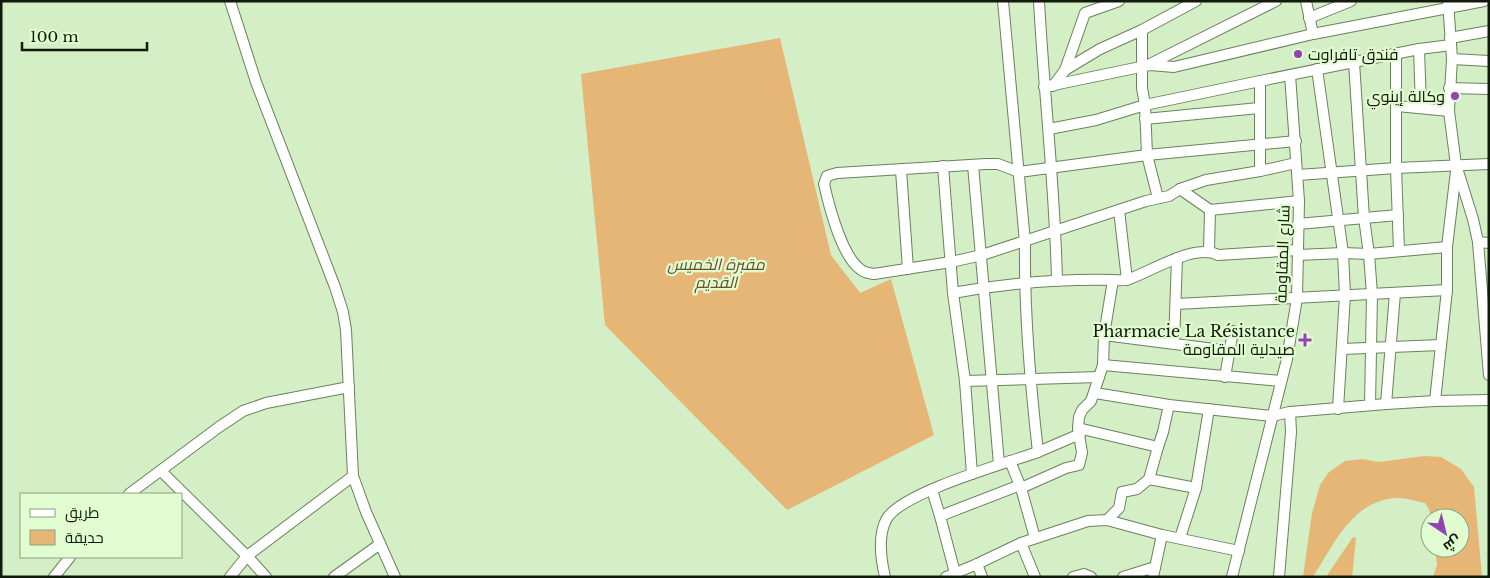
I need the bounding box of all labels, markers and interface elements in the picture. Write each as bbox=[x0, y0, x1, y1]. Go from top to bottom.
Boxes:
scale bar bbox=[22, 20, 148, 52]
text: 100 m bbox=[30, 27, 79, 46]
place label: فندق تافراوت bbox=[1308, 44, 1399, 65]
marker: فندق تافراوت bbox=[1292, 48, 1304, 60]
place label: وكالة إينوي bbox=[1366, 86, 1445, 110]
marker: وكالة إينوي bbox=[1449, 90, 1461, 102]
street label: شارع المقاومة bbox=[1270, 205, 1296, 304]
park label: مقبرة الخميس القديم bbox=[667, 254, 765, 294]
place label: Pharmacie La Résistance صيدلية المقاومة bbox=[1092, 321, 1295, 359]
marker: Pharmacie La Résistance صيدلية المقاومة bbox=[1299, 334, 1311, 346]
legend bbox=[20, 493, 182, 558]
text: طريق bbox=[65, 503, 99, 523]
north arrow bbox=[1420, 508, 1470, 558]
text: حديقة bbox=[65, 528, 104, 547]
text: ش bbox=[1440, 531, 1465, 556]

